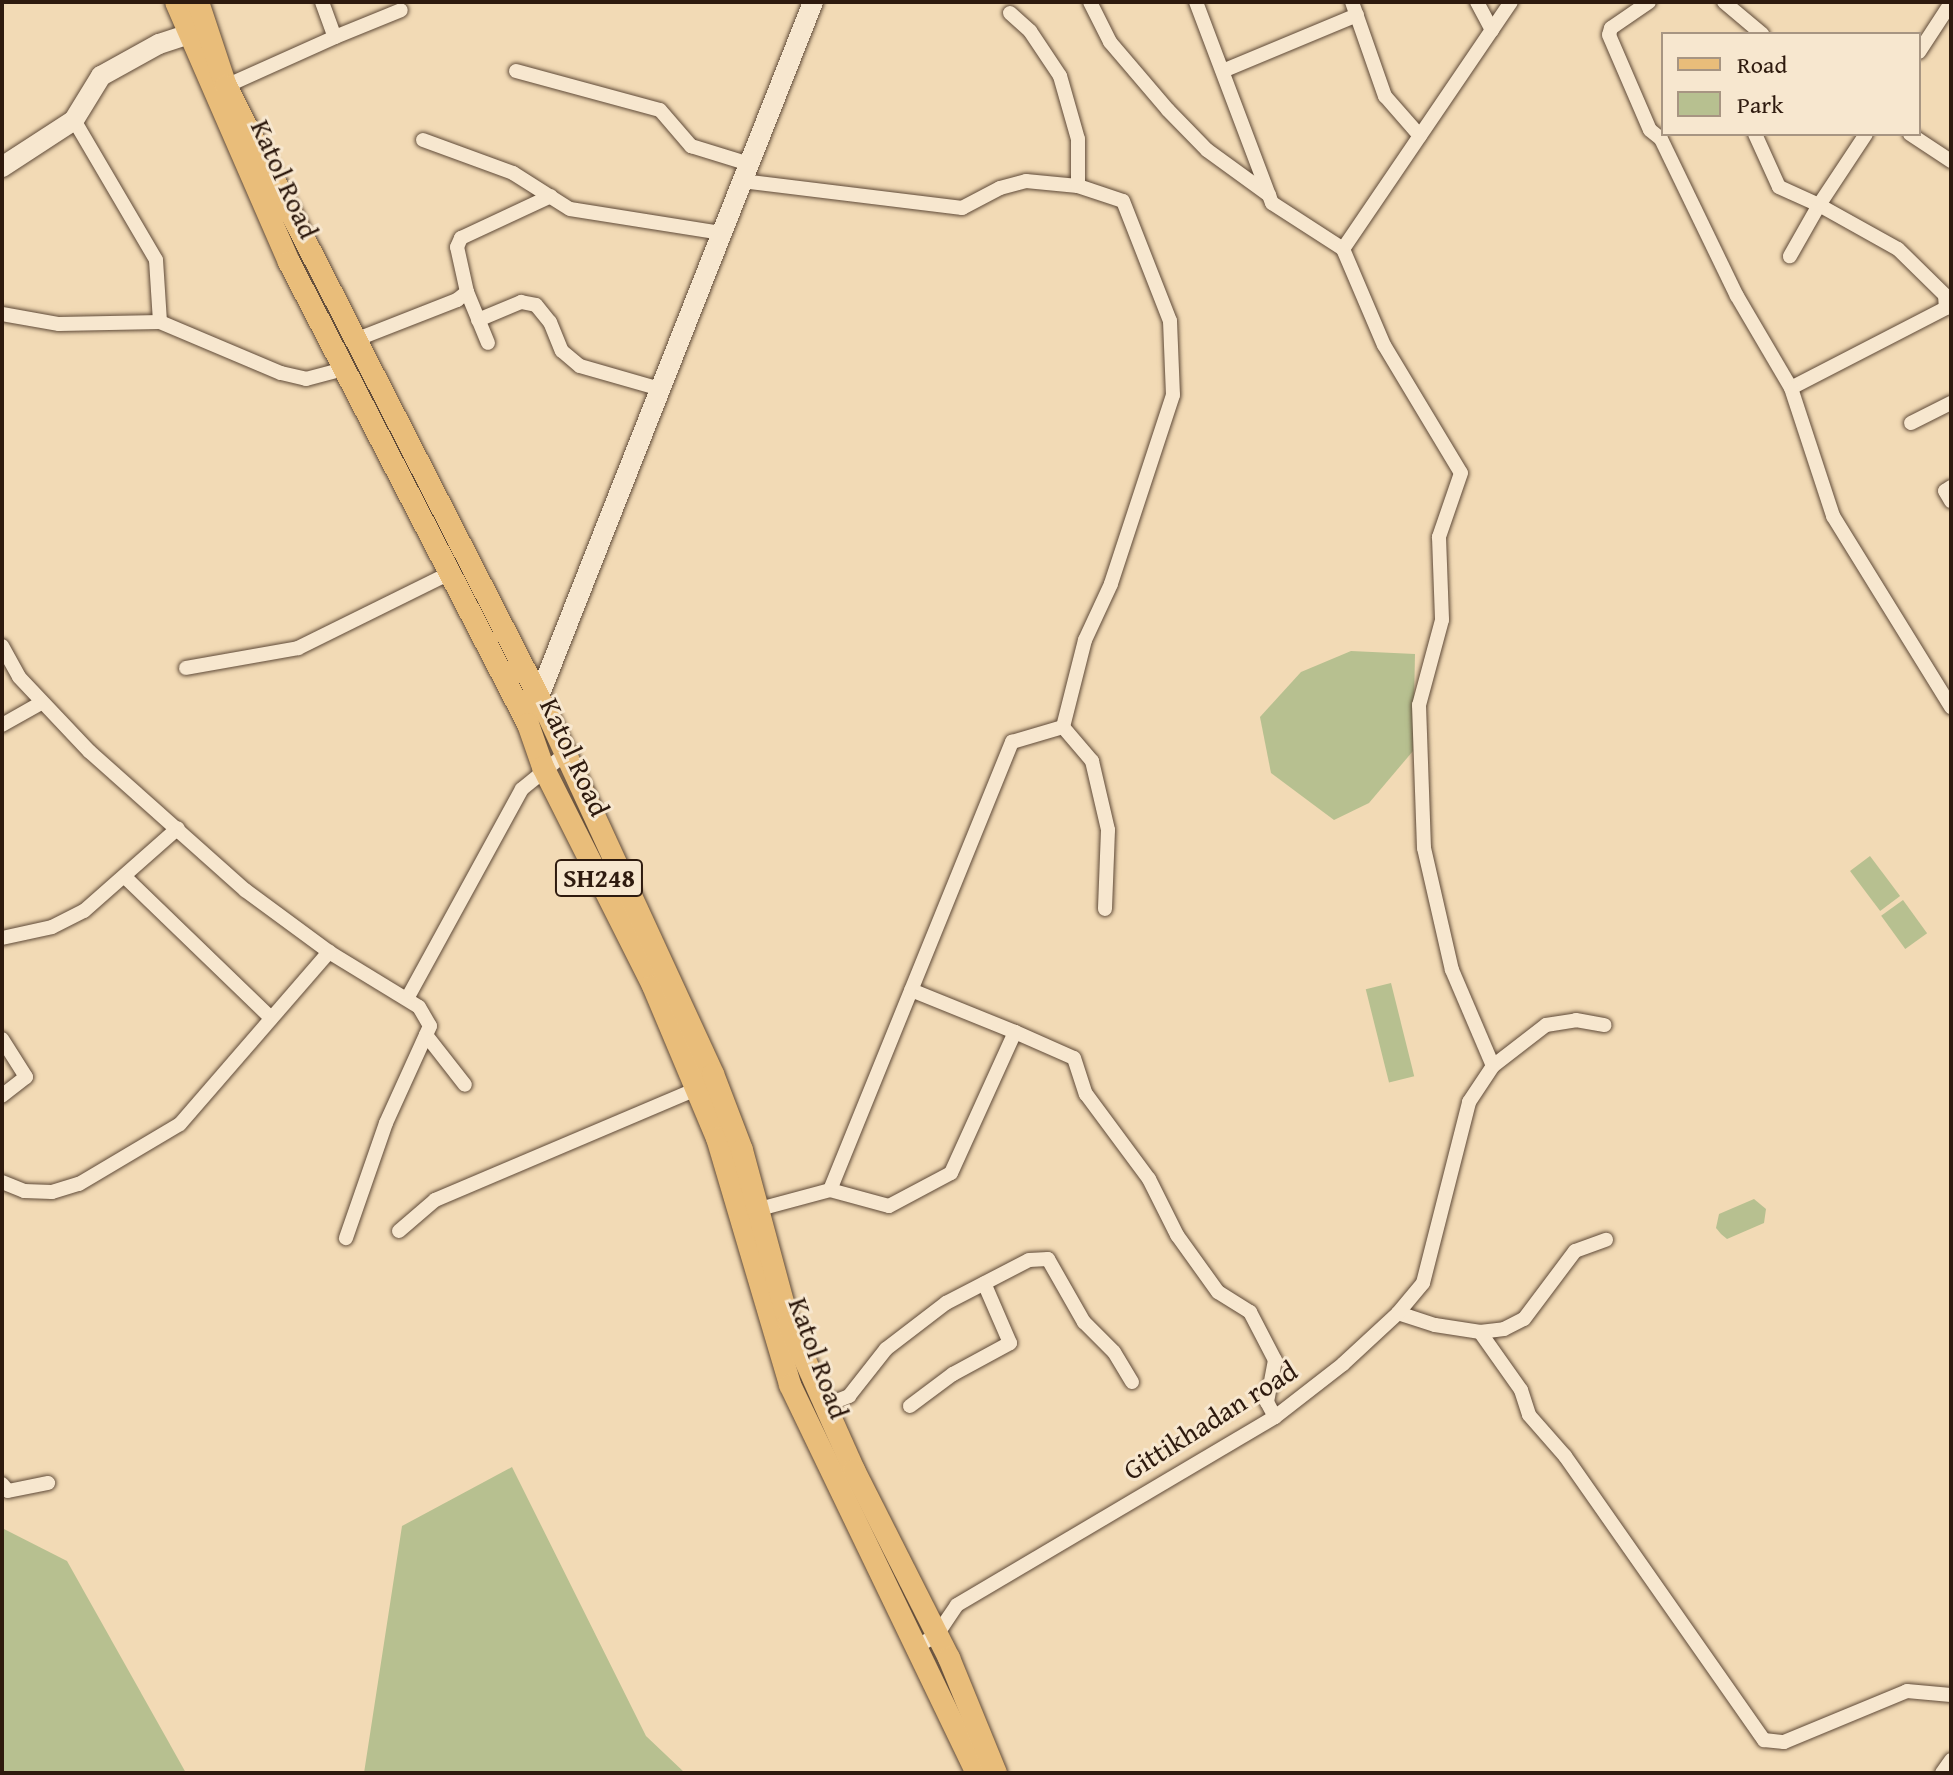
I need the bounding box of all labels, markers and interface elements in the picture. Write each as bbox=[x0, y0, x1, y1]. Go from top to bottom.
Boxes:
legend bbox=[1661, 32, 1921, 136]
text: Road bbox=[1737, 47, 1787, 82]
text: Park bbox=[1737, 87, 1783, 122]
street label: Katol Road bbox=[244, 114, 326, 244]
street label: Katol Road bbox=[533, 693, 617, 821]
road number: SH248 bbox=[553, 856, 645, 900]
street label: Katol Road bbox=[782, 1293, 856, 1423]
street label: Gittikhadan road bbox=[1117, 1353, 1303, 1487]

